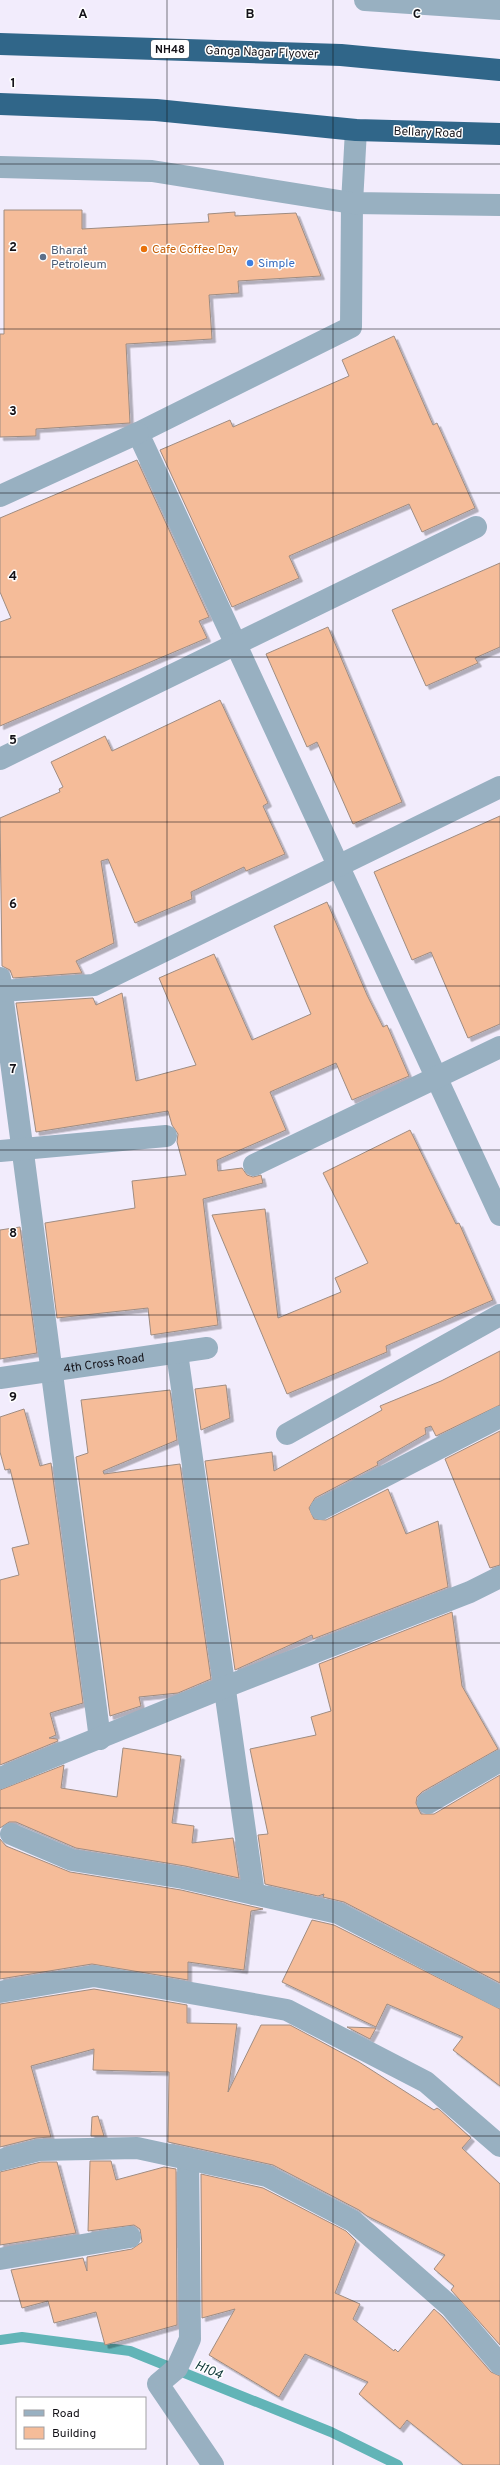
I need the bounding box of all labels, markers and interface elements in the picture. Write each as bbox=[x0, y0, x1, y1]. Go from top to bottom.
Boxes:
text: A bbox=[78, 7, 88, 23]
text: B bbox=[246, 7, 255, 23]
text: C bbox=[413, 7, 421, 23]
road number: NH48 bbox=[151, 40, 189, 58]
street label: Ganga Nagar Flyover bbox=[205, 43, 319, 63]
text: 1 bbox=[10, 76, 16, 92]
street label: Bellary Road bbox=[393, 124, 463, 142]
text: 2 bbox=[9, 240, 17, 256]
place label: Cafe Coffee Day bbox=[152, 242, 238, 258]
place label: Bharat Petroleum bbox=[51, 243, 107, 273]
marker: Cafe Coffee Day bbox=[139, 244, 149, 254]
marker: Bharat Petroleum bbox=[38, 252, 48, 262]
place label: Simple bbox=[258, 256, 295, 272]
marker: Simple bbox=[245, 258, 255, 268]
text: 3 bbox=[9, 404, 17, 420]
text: 4 bbox=[9, 569, 17, 585]
text: 5 bbox=[9, 733, 17, 749]
text: 6 bbox=[9, 897, 17, 913]
text: 7 bbox=[10, 1062, 17, 1078]
text: 8 bbox=[9, 1226, 17, 1242]
street label: 4th Cross Road bbox=[62, 1350, 146, 1378]
text: 9 bbox=[9, 1390, 17, 1406]
water label: H104 bbox=[192, 2358, 225, 2384]
legend bbox=[16, 2397, 146, 2449]
text: Road bbox=[52, 2406, 80, 2422]
text: Building bbox=[52, 2426, 96, 2442]

